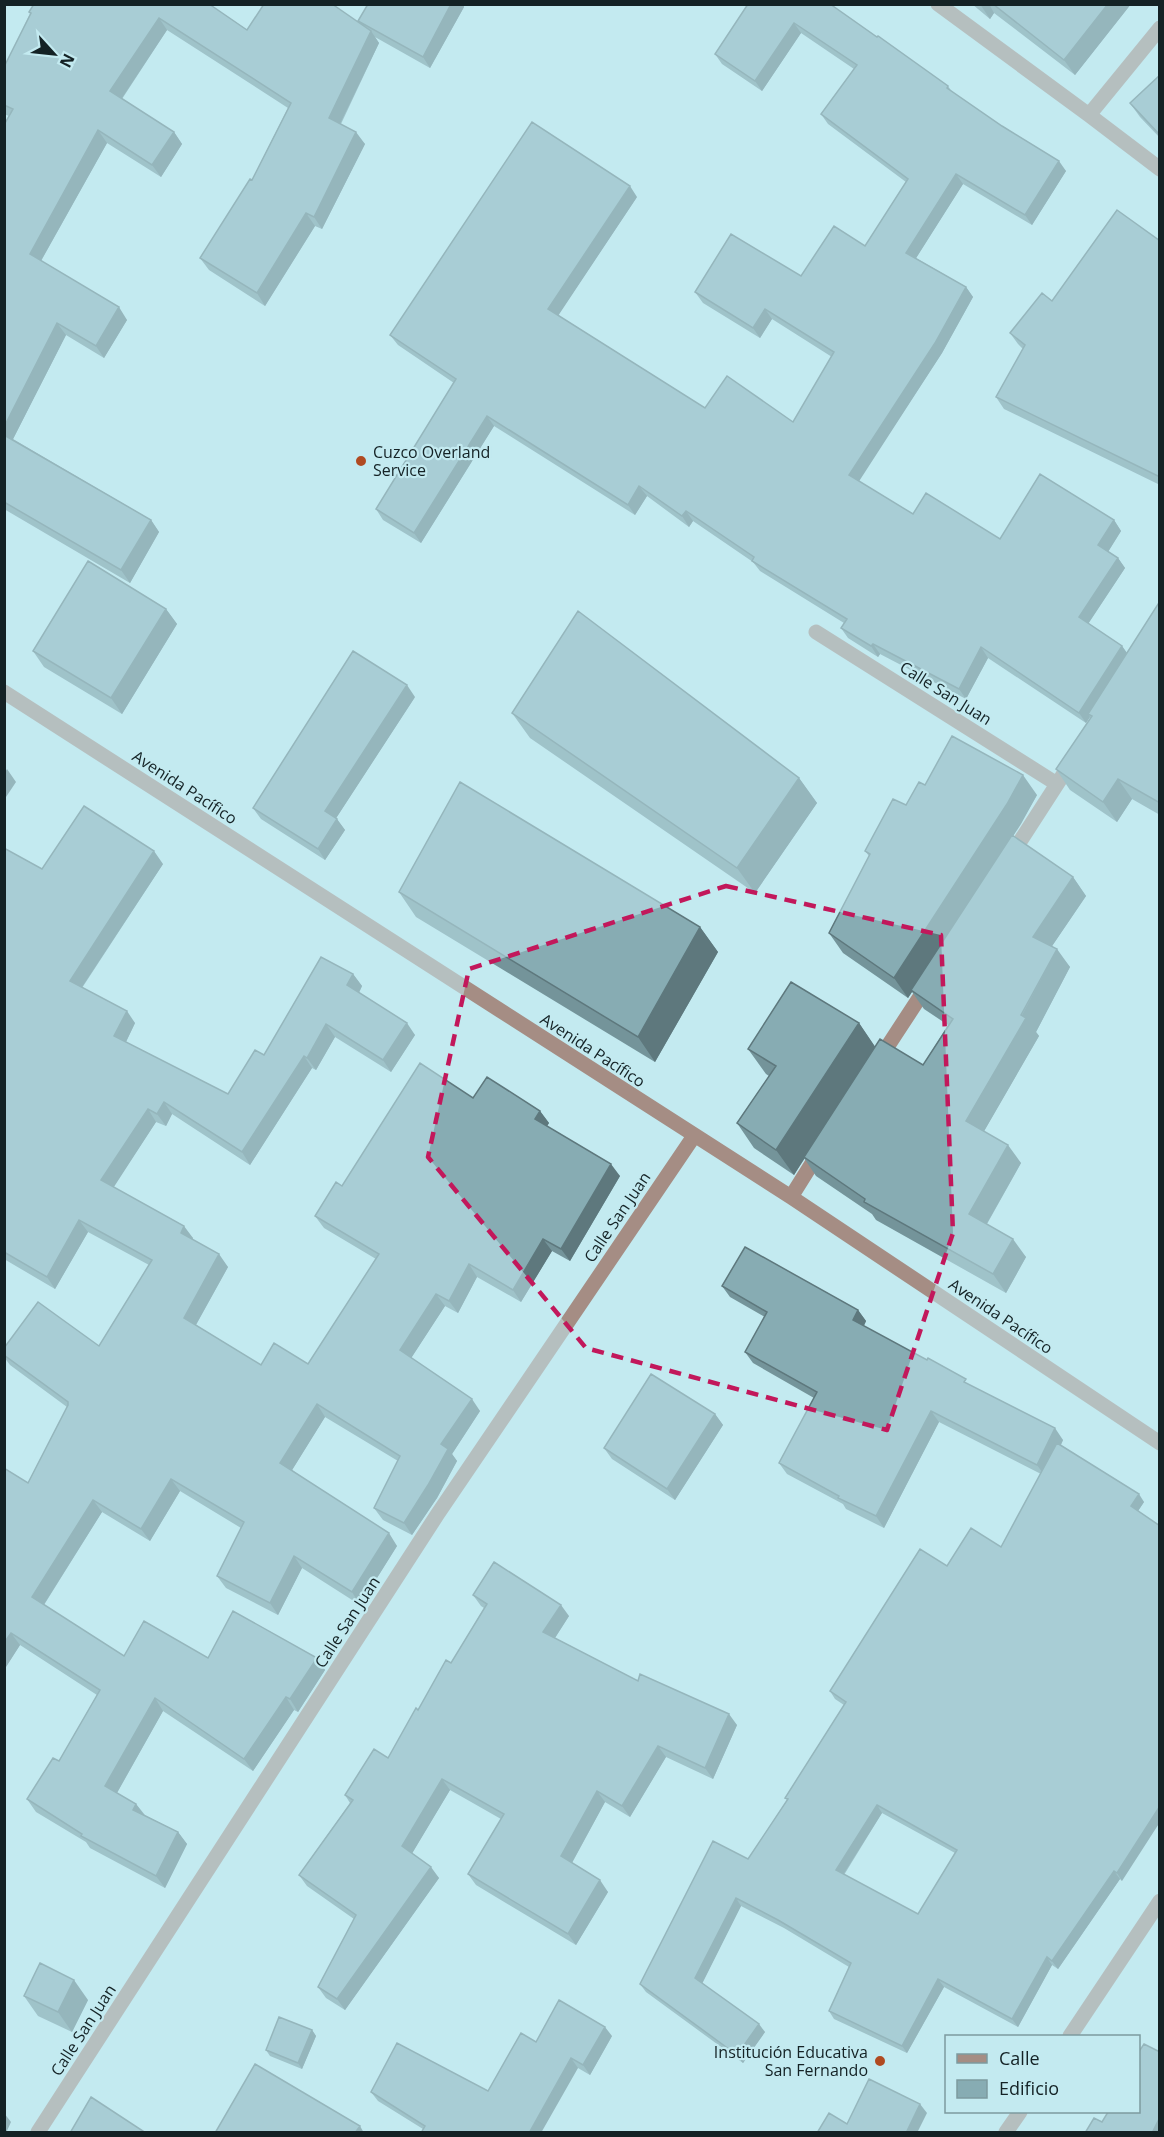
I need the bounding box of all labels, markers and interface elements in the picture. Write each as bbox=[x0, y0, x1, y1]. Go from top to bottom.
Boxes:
north arrow bbox=[24, 24, 84, 84]
text: N bbox=[55, 50, 80, 72]
place label: Cuzco Overland Service bbox=[373, 441, 490, 481]
marker: Cuzco Overland Service bbox=[354, 454, 368, 468]
street label: Calle San Juan bbox=[896, 656, 996, 730]
street label: Avenida Pacífico bbox=[128, 745, 242, 829]
street label: Avenida Pacífico bbox=[536, 1008, 650, 1092]
street label: Calle San Juan bbox=[579, 1167, 655, 1267]
street label: Avenida Pacífico bbox=[945, 1273, 1057, 1359]
street label: Calle San Juan bbox=[309, 1572, 385, 1672]
street label: Calle San Juan bbox=[45, 1980, 121, 2080]
legend bbox=[945, 2035, 1140, 2113]
place label: Institución Educativa San Fernando bbox=[714, 2041, 868, 2081]
text: Calle bbox=[999, 2046, 1040, 2070]
marker: Institución Educativa San Fernando bbox=[873, 2054, 887, 2068]
text: Edificio bbox=[999, 2076, 1059, 2100]

